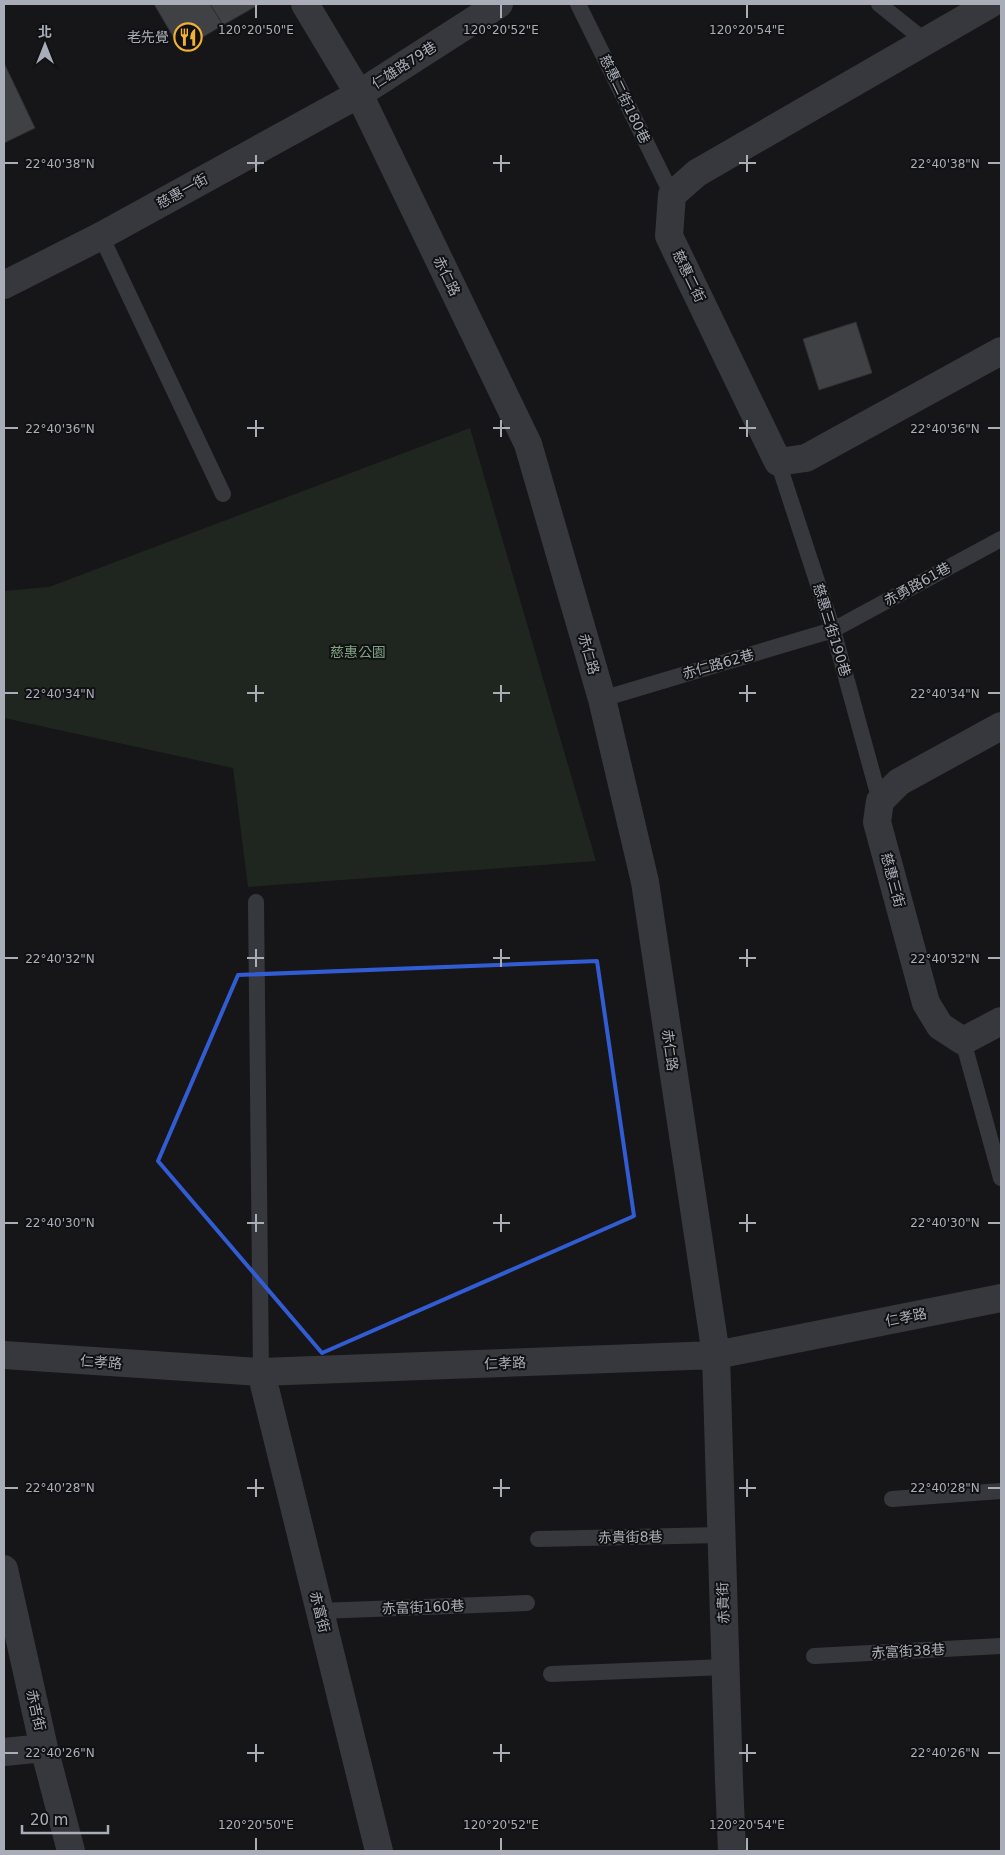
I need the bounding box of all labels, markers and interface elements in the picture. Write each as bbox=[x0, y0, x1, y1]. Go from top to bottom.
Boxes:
north arrow bbox=[20, 20, 70, 70]
restaurant icon: 老先覺 bbox=[173, 22, 203, 52]
text: 120°20'50"E bbox=[218, 23, 294, 37]
text: 120°20'52"E bbox=[463, 23, 539, 37]
text: 120°20'54"E bbox=[709, 23, 785, 37]
text: 北 bbox=[38, 24, 52, 40]
place label: 老先覺 bbox=[127, 29, 169, 45]
street label: 仁雄路79巷 bbox=[369, 38, 439, 92]
street label: 慈惠二街180巷 bbox=[597, 52, 653, 146]
text: 22°40'38"N bbox=[25, 157, 95, 171]
text: 22°40'38"N bbox=[910, 157, 980, 171]
street label: 慈惠一街 bbox=[154, 170, 210, 212]
street label: 慈惠二街 bbox=[670, 247, 708, 305]
street label: 赤仁路 bbox=[431, 254, 463, 298]
text: 22°40'36"N bbox=[25, 422, 95, 436]
text: 22°40'36"N bbox=[910, 422, 980, 436]
street label: 赤勇路61巷 bbox=[881, 559, 953, 609]
street label: 慈惠三街190巷 bbox=[810, 581, 854, 679]
street label: 赤仁路 bbox=[576, 632, 602, 676]
park label: 慈惠公園 bbox=[330, 644, 386, 660]
street label: 赤仁路62巷 bbox=[680, 646, 756, 682]
text: 22°40'34"N bbox=[25, 687, 95, 701]
text: 22°40'34"N bbox=[910, 687, 980, 701]
street label: 慈惠三街 bbox=[878, 851, 908, 909]
text: 22°40'32"N bbox=[25, 952, 95, 966]
text: 22°40'32"N bbox=[910, 952, 980, 966]
street label: 赤仁路 bbox=[659, 1028, 681, 1072]
text: 22°40'30"N bbox=[25, 1216, 95, 1230]
text: 22°40'30"N bbox=[910, 1216, 980, 1230]
street label: 仁孝路 bbox=[884, 1305, 928, 1329]
street label: 仁孝路 bbox=[79, 1353, 123, 1371]
street label: 仁孝路 bbox=[484, 1354, 526, 1372]
text: 22°40'28"N bbox=[25, 1481, 95, 1495]
text: 22°40'28"N bbox=[910, 1481, 980, 1495]
street label: 赤貴街8巷 bbox=[597, 1528, 663, 1546]
street label: 赤貴街 bbox=[714, 1582, 732, 1624]
street label: 赤富街 bbox=[307, 1590, 333, 1634]
street label: 赤富街160巷 bbox=[381, 1598, 465, 1616]
street label: 赤富街38巷 bbox=[871, 1641, 945, 1661]
street label: 赤吉街 bbox=[23, 1688, 49, 1732]
text: 22°40'26"N bbox=[25, 1746, 95, 1760]
text: 22°40'26"N bbox=[910, 1746, 980, 1760]
scale bar bbox=[22, 1802, 109, 1834]
text: 20 m bbox=[30, 1811, 68, 1829]
text: 120°20'50"E bbox=[218, 1818, 294, 1832]
text: 120°20'52"E bbox=[463, 1818, 539, 1832]
text: 120°20'54"E bbox=[709, 1818, 785, 1832]

